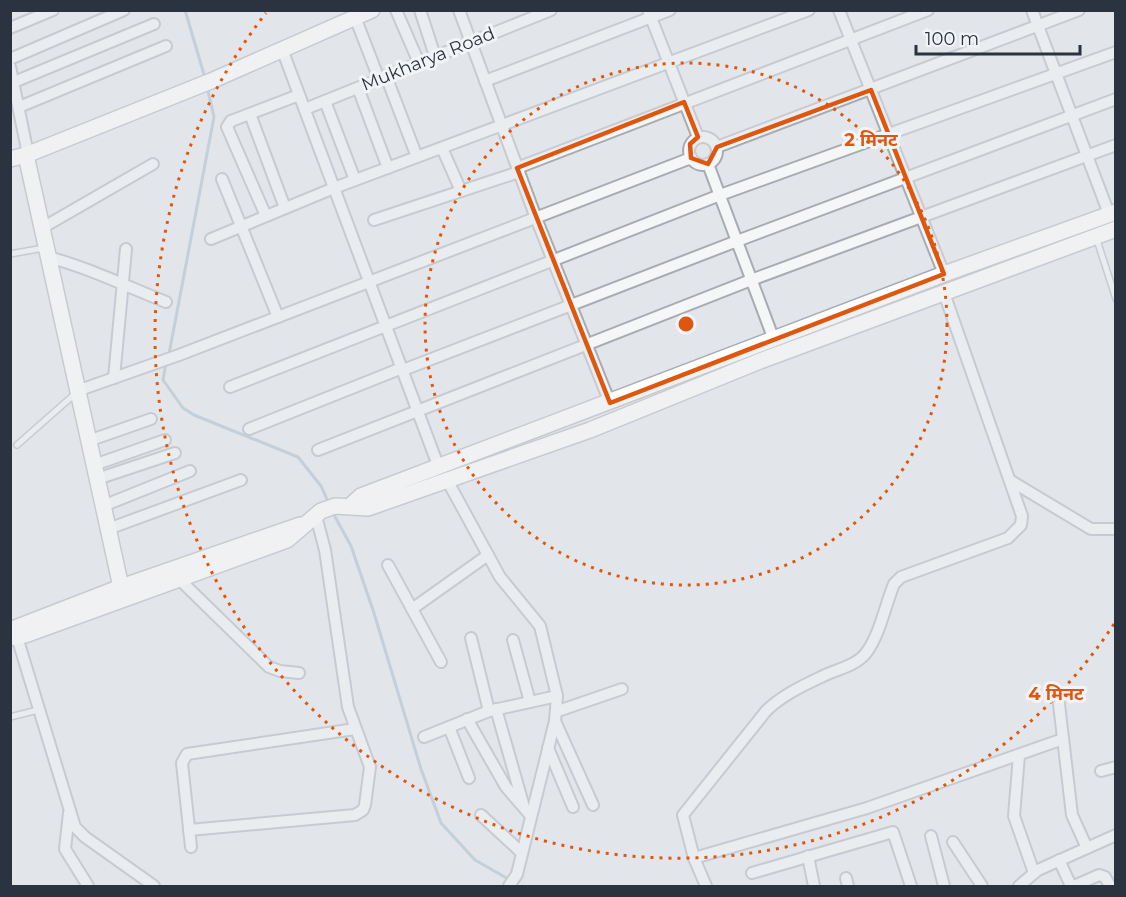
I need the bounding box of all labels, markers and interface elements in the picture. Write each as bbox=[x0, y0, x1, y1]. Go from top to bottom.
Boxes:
scale bar bbox=[916, 18, 1080, 56]
street label: Mukharya Road bbox=[358, 22, 498, 96]
text: 100 m bbox=[925, 28, 979, 50]
text: 2 मिनट bbox=[844, 129, 898, 151]
centre of rings bbox=[676, 314, 696, 334]
text: 4 मिनट bbox=[1028, 683, 1084, 705]

